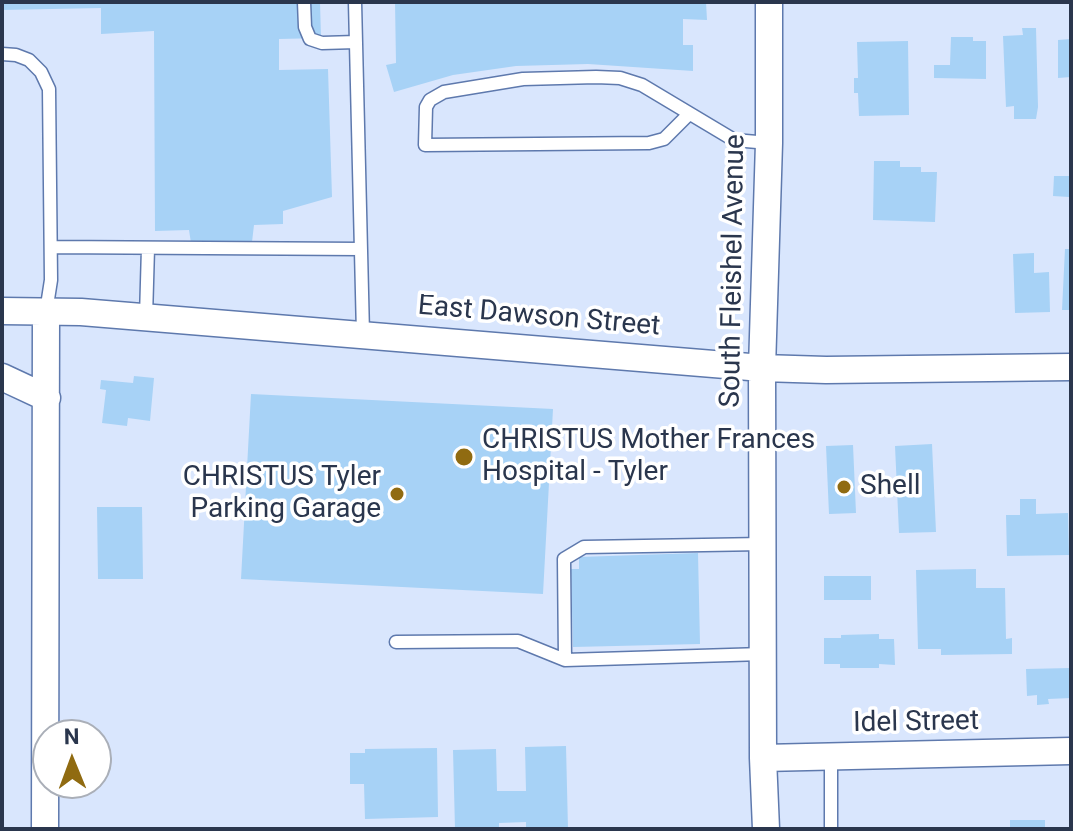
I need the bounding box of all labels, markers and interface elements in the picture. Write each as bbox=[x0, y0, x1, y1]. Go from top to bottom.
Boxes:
street label: South Fleishel Avenue bbox=[715, 134, 753, 408]
street label: East Dawson Street bbox=[416, 290, 662, 344]
place label: CHRISTUS Mother Frances Hospital - Tyler bbox=[482, 424, 815, 490]
marker: CHRISTUS Mother Frances Hospital - Tyler bbox=[453, 446, 475, 468]
place label: CHRISTUS Tyler Parking Garage bbox=[183, 461, 381, 527]
place label: Shell bbox=[860, 470, 921, 504]
marker: Shell bbox=[835, 478, 853, 496]
marker: CHRISTUS Tyler Parking Garage bbox=[388, 485, 406, 503]
street label: Idel Street bbox=[853, 705, 979, 741]
north arrow bbox=[32, 719, 112, 799]
text: N bbox=[64, 724, 80, 749]

